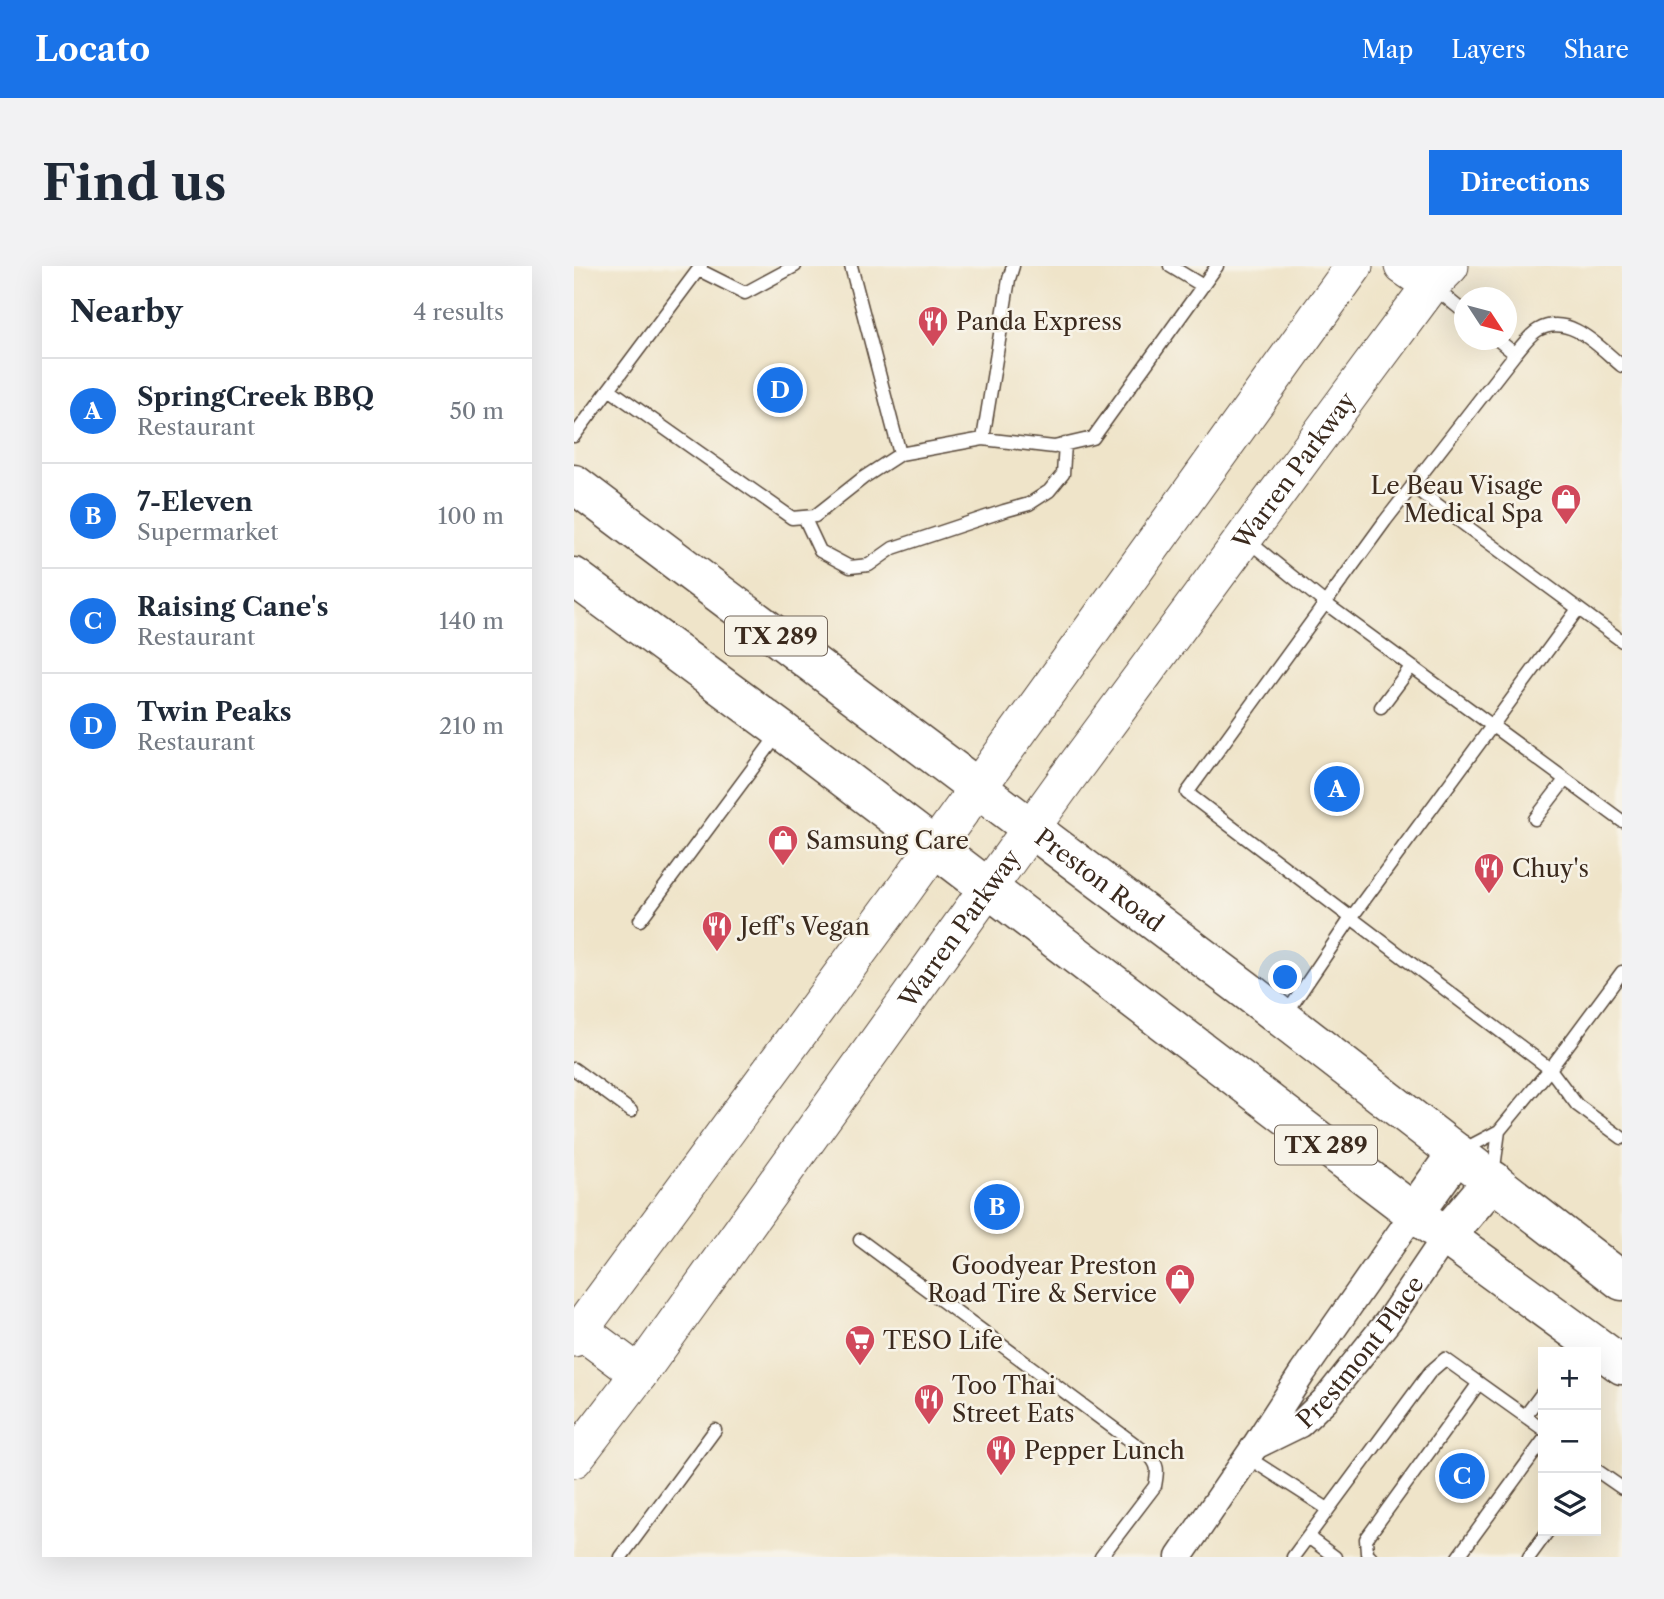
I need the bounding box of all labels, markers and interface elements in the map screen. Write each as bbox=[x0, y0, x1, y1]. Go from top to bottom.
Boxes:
text: Locato bbox=[35, 29, 150, 70]
text: Map bbox=[1362, 35, 1413, 64]
text: Layers bbox=[1451, 35, 1526, 64]
text: Share bbox=[1564, 35, 1629, 64]
button: Directions bbox=[1429, 150, 1622, 215]
text: Find us bbox=[42, 152, 226, 213]
north arrow bbox=[1454, 287, 1517, 350]
text: Nearby bbox=[70, 293, 183, 330]
text: 4 results bbox=[413, 298, 504, 326]
restaurant icon: Panda Express bbox=[916, 304, 950, 348]
place label: Panda Express bbox=[956, 307, 1122, 336]
pin: D bbox=[757, 364, 803, 416]
text: SpringCreek BBQ bbox=[137, 381, 374, 413]
street label: Warren Parkway bbox=[1226, 386, 1362, 555]
text: A bbox=[84, 397, 102, 425]
text: 50 m bbox=[449, 397, 504, 425]
text: Restaurant bbox=[137, 413, 255, 441]
place label: Le Beau Visage Medical Spa bbox=[1371, 471, 1543, 528]
shop icon: Le Beau Visage Medical Spa bbox=[1549, 482, 1583, 526]
text: 7-Eleven bbox=[137, 486, 253, 518]
text: B bbox=[84, 502, 102, 530]
text: 100 m bbox=[438, 502, 504, 530]
text: Supermarket bbox=[137, 518, 278, 546]
text: Raising Cane's bbox=[137, 591, 329, 623]
text: C bbox=[84, 607, 102, 635]
text: 140 m bbox=[439, 607, 504, 635]
road number: TX 289 bbox=[725, 616, 827, 656]
text: Restaurant bbox=[137, 623, 255, 651]
text: Twin Peaks bbox=[137, 696, 292, 728]
text: D bbox=[83, 712, 103, 740]
text: 210 m bbox=[439, 712, 504, 740]
text: Restaurant bbox=[137, 728, 255, 756]
pin: A bbox=[1314, 763, 1360, 815]
street label: Preston Road bbox=[1030, 822, 1170, 938]
shop icon: Samsung Care bbox=[766, 823, 800, 867]
place label: Samsung Care bbox=[806, 826, 969, 855]
street label: Warren Parkway bbox=[892, 843, 1026, 1014]
restaurant icon: Chuy's bbox=[1472, 851, 1506, 895]
place label: Chuy's bbox=[1512, 854, 1589, 883]
restaurant icon: Jeff's Vegan bbox=[700, 909, 734, 953]
place label: Jeff's Vegan bbox=[736, 912, 870, 941]
your location bbox=[1268, 960, 1302, 994]
road number: TX 289 bbox=[1275, 1126, 1377, 1164]
pin: B bbox=[974, 1181, 1020, 1233]
place label: Goodyear Preston Road Tire & Service bbox=[927, 1251, 1157, 1308]
shop icon: Goodyear Preston Road Tire & Service bbox=[1163, 1262, 1197, 1306]
street label: Prestmont Place bbox=[1291, 1270, 1429, 1434]
supermarket icon: TESO Life bbox=[843, 1323, 877, 1367]
place label: TESO Life bbox=[883, 1326, 1003, 1355]
map controls bbox=[1538, 1347, 1601, 1536]
button: + bbox=[1538, 1347, 1601, 1410]
place label: Too Thai Street Eats bbox=[952, 1371, 1075, 1428]
restaurant icon: Too Thai Street Eats bbox=[912, 1382, 946, 1426]
button: − bbox=[1538, 1410, 1601, 1473]
restaurant icon: Pepper Lunch bbox=[984, 1433, 1018, 1477]
place label: Pepper Lunch bbox=[1024, 1436, 1185, 1465]
pin: C bbox=[1439, 1450, 1485, 1502]
button: layers bbox=[1538, 1473, 1601, 1536]

